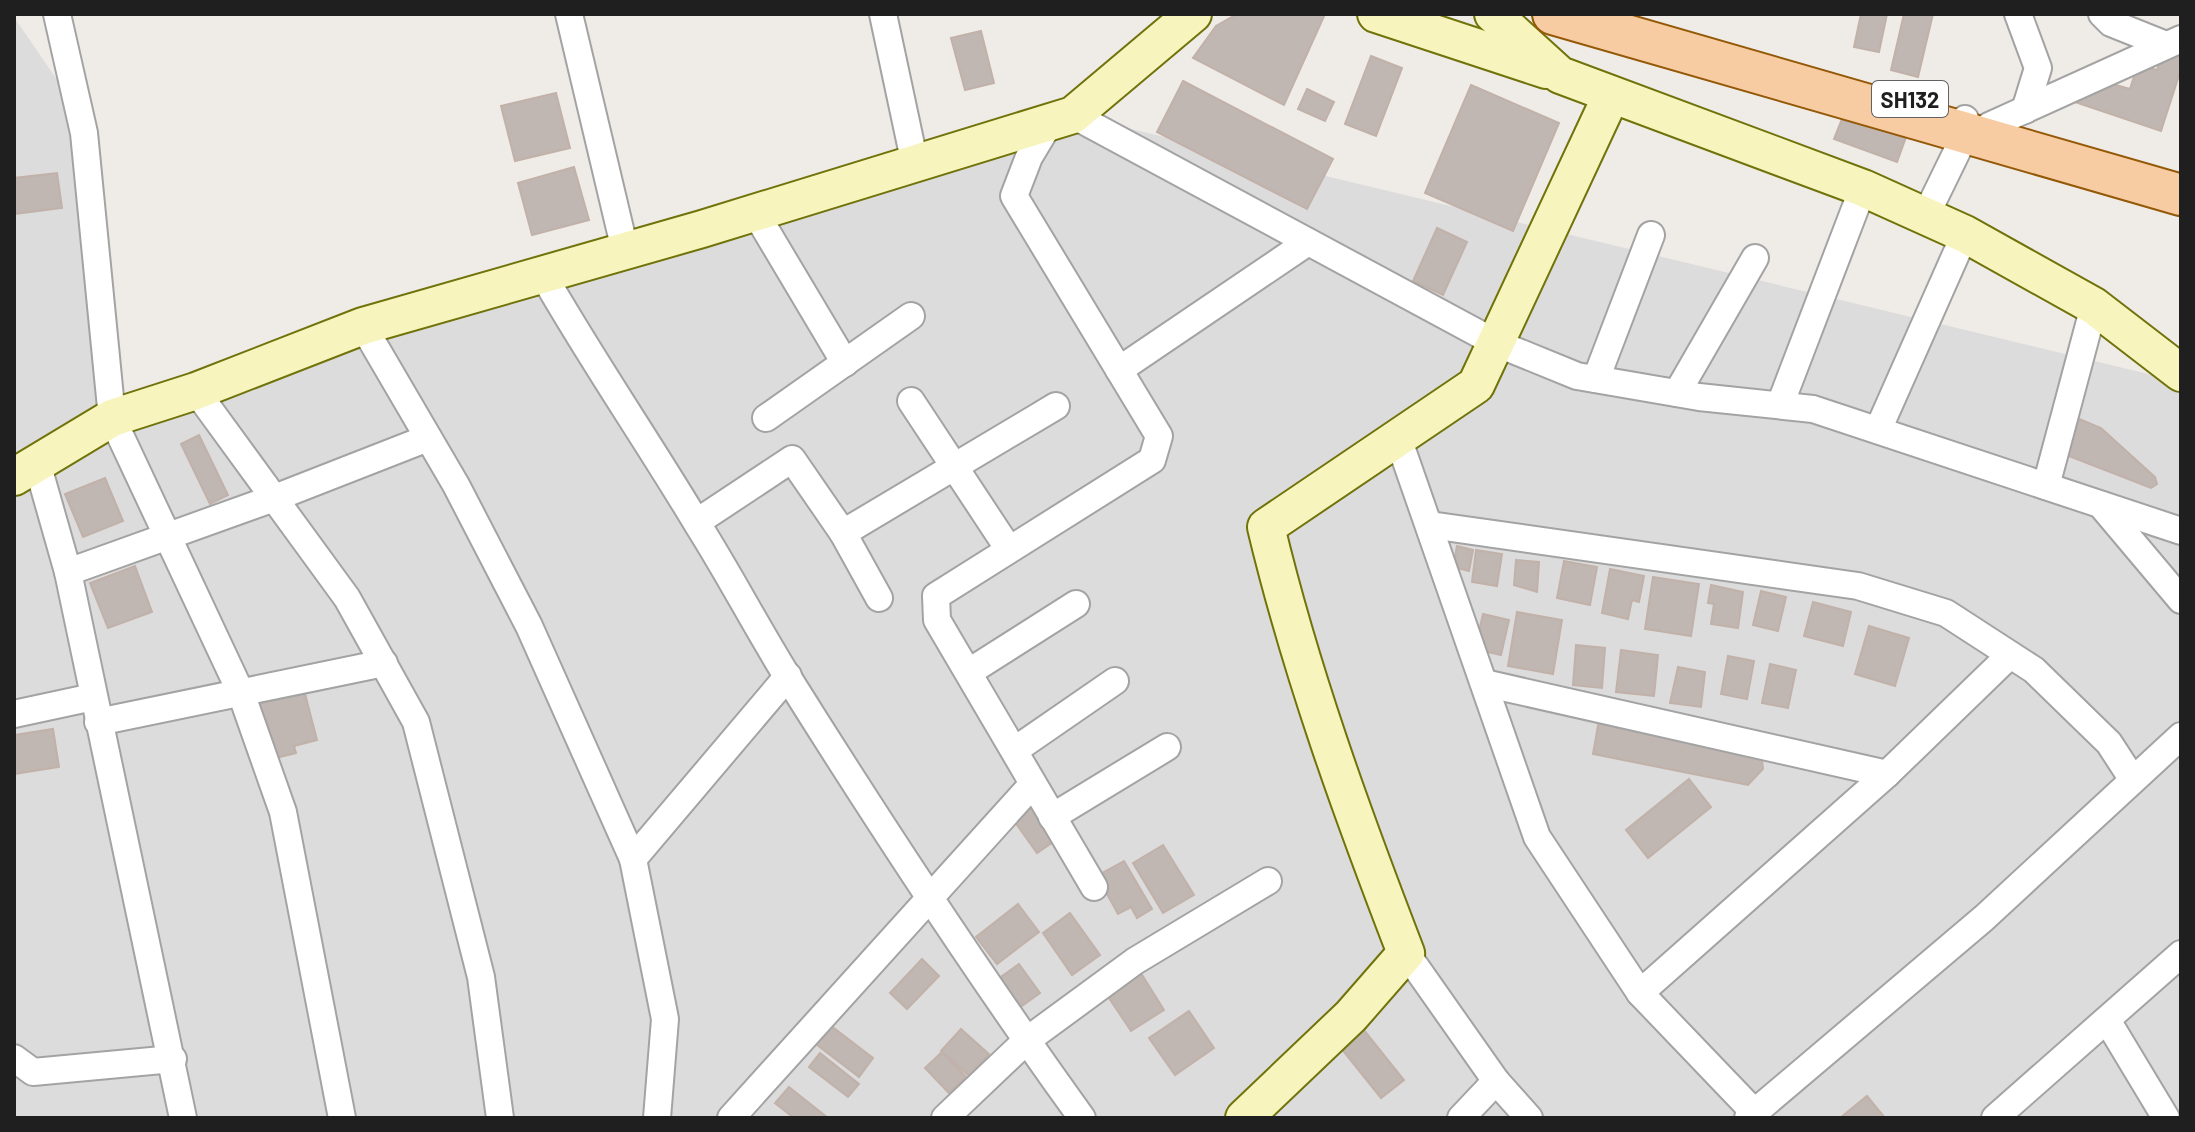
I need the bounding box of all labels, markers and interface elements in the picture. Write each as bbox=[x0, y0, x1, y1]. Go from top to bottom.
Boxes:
road number: SH132 bbox=[1872, 81, 1948, 117]

